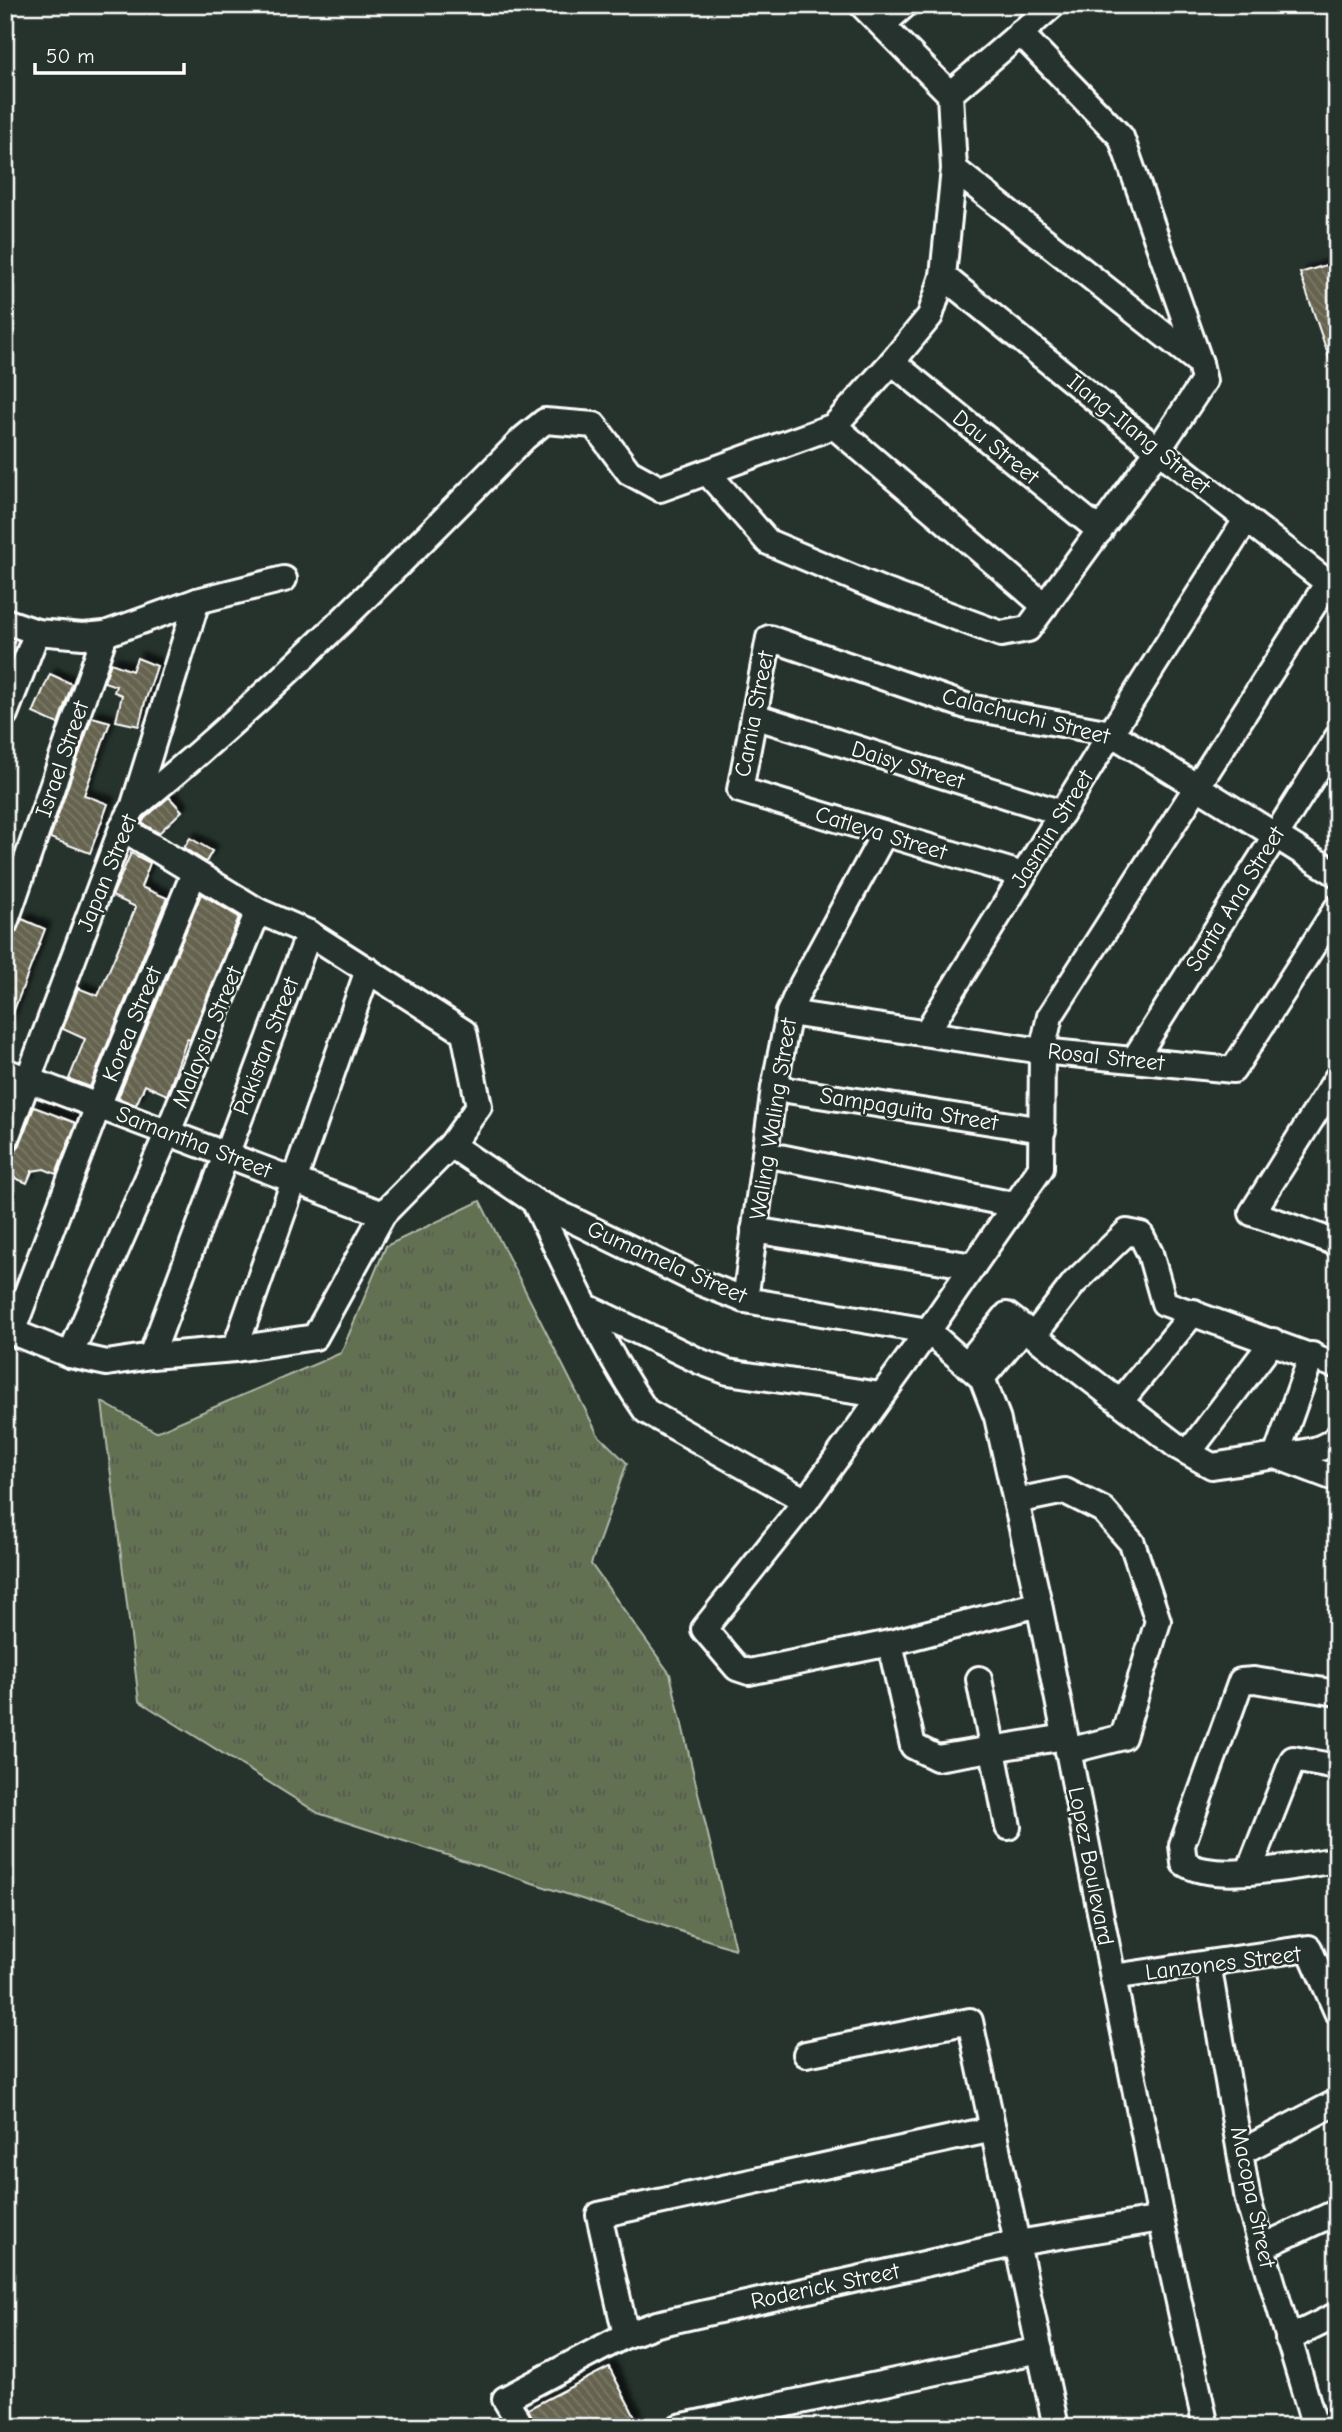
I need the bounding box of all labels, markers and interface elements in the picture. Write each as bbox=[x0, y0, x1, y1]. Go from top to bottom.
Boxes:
scale bar bbox=[35, 32, 184, 76]
text: 50 m bbox=[46, 44, 95, 68]
street label: Ilang-Ilang Street bbox=[1062, 368, 1217, 501]
street label: Dau Street bbox=[947, 404, 1046, 491]
street label: Camia Street bbox=[729, 648, 780, 779]
street label: Calachuchi Street bbox=[939, 682, 1114, 750]
street label: Israel Street bbox=[30, 696, 95, 821]
street label: Daisy Street bbox=[848, 735, 969, 795]
street label: Jasmin Street bbox=[1005, 764, 1100, 893]
street label: Catleya Street bbox=[812, 800, 951, 866]
street label: Japan Street bbox=[71, 809, 143, 936]
street label: Santa Ana Street bbox=[1180, 820, 1291, 977]
street label: Korea Street bbox=[97, 961, 168, 1086]
street label: Malaysia Street bbox=[166, 961, 248, 1112]
street label: Pakistan Street bbox=[227, 972, 305, 1119]
street label: Waling Waling Street bbox=[744, 1015, 802, 1222]
street label: Rosal Street bbox=[1046, 1037, 1167, 1077]
street label: Sampaguita Street bbox=[818, 1082, 1001, 1137]
street label: Samantha Street bbox=[112, 1100, 277, 1185]
street label: Gumamela Street bbox=[583, 1215, 752, 1310]
street label: Lopez Boulevard bbox=[1062, 1784, 1120, 1948]
street label: Lanzones Street bbox=[1144, 1940, 1304, 1986]
street label: Macopa Street bbox=[1225, 2124, 1281, 2272]
street label: Roderick Street bbox=[748, 2257, 903, 2315]

